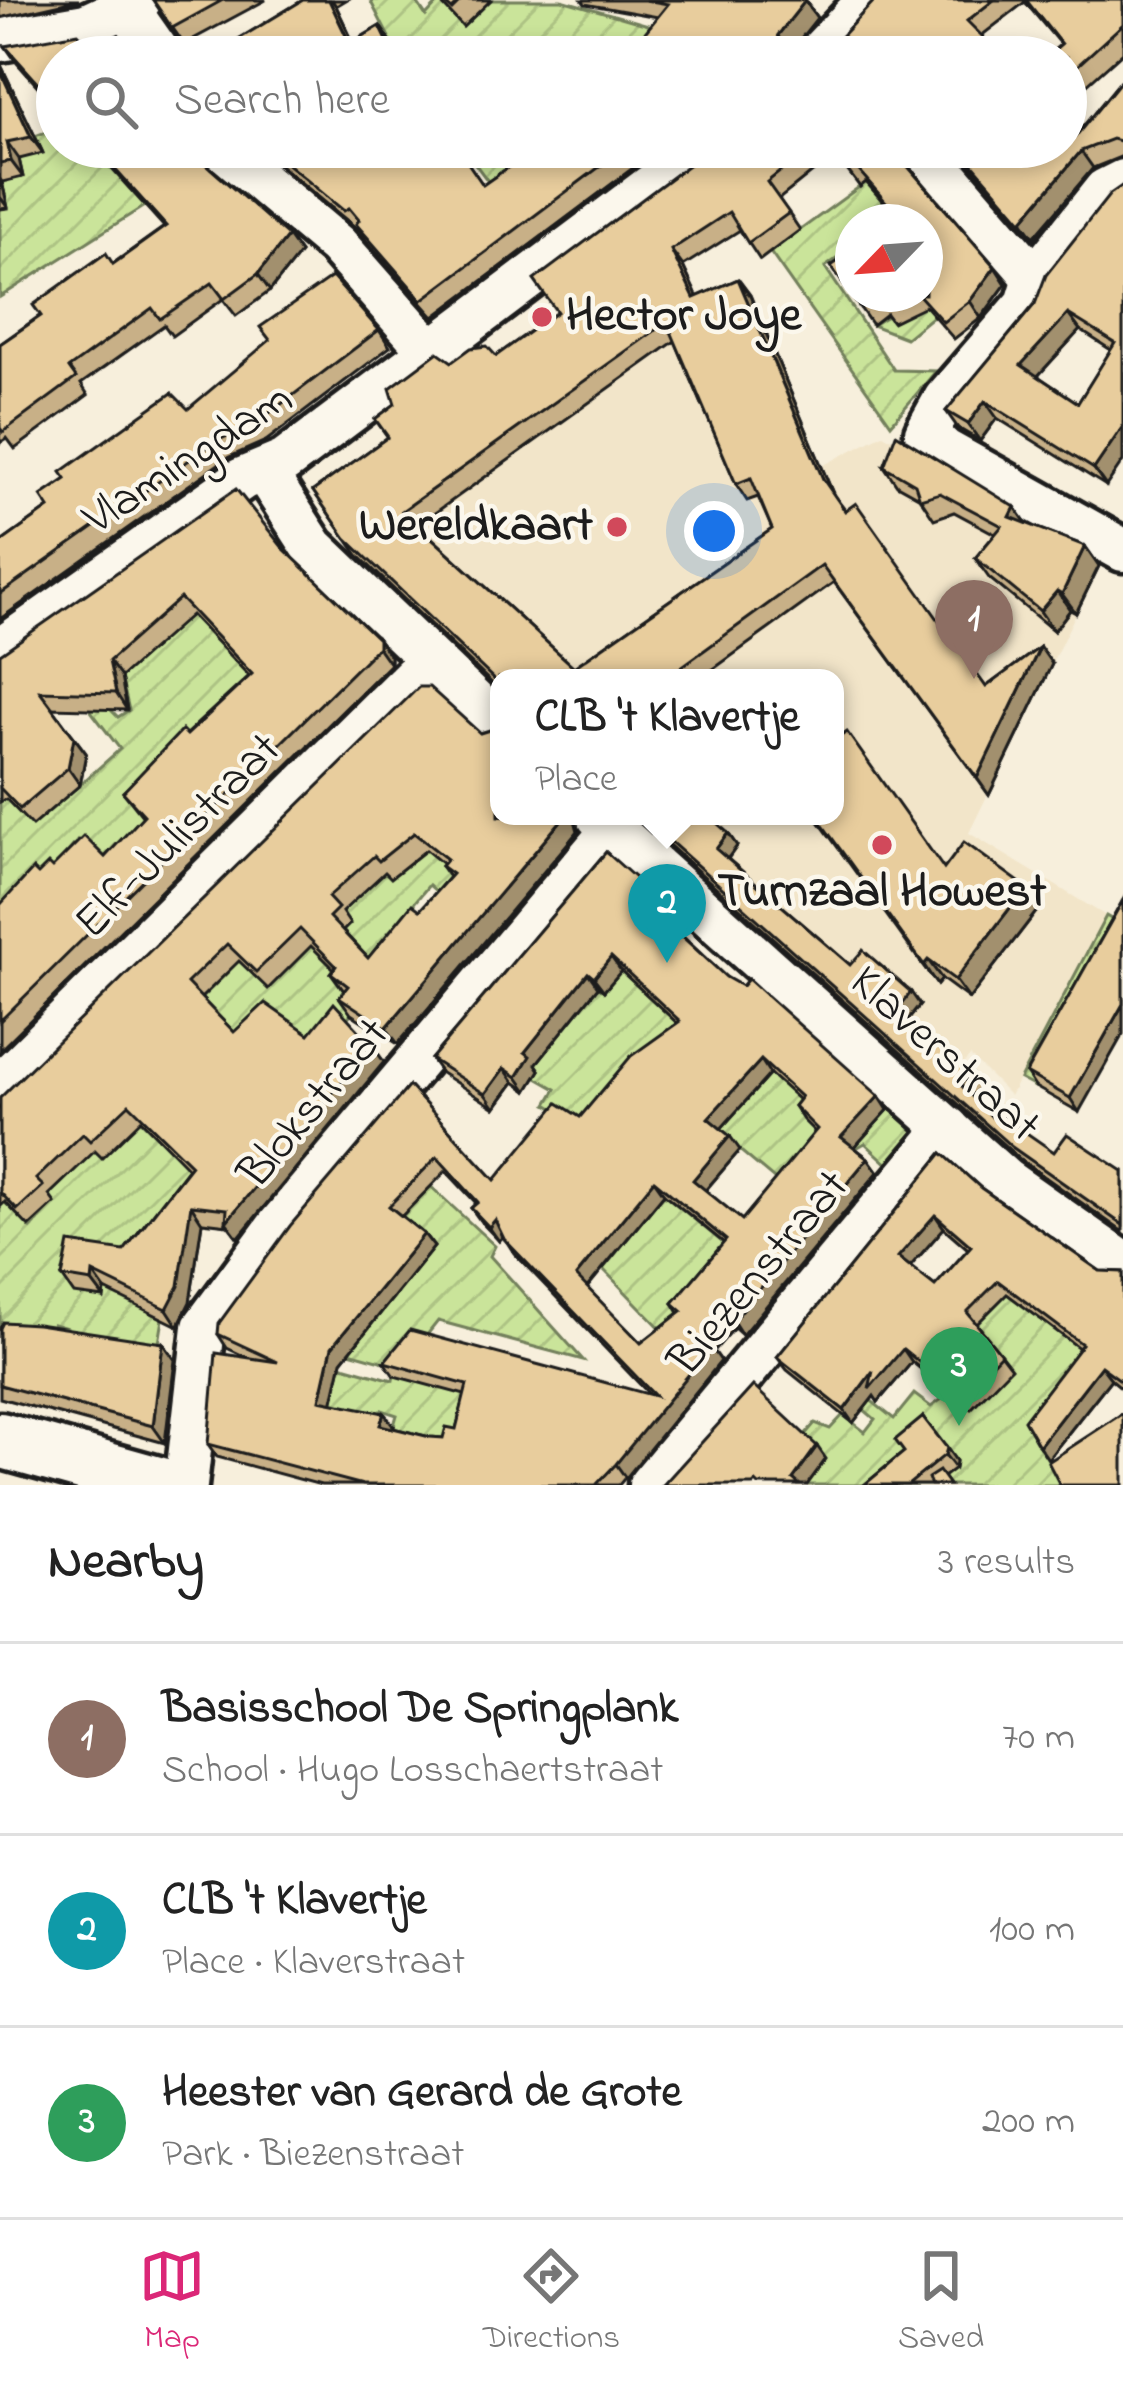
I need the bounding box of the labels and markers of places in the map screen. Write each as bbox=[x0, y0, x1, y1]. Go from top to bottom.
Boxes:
place label: Hector Joye bbox=[566, 282, 803, 352]
marker: Hector Joye bbox=[529, 304, 555, 330]
place label: Wereldkaart bbox=[359, 492, 594, 562]
marker: Wereldkaart bbox=[604, 514, 630, 540]
pin: 1 bbox=[935, 580, 1013, 679]
marker: Turnzaal Howest bbox=[869, 832, 895, 858]
place label: Turnzaal Howest bbox=[718, 858, 1047, 928]
pin: 2 bbox=[628, 864, 706, 963]
pin: 3 bbox=[920, 1327, 998, 1426]

